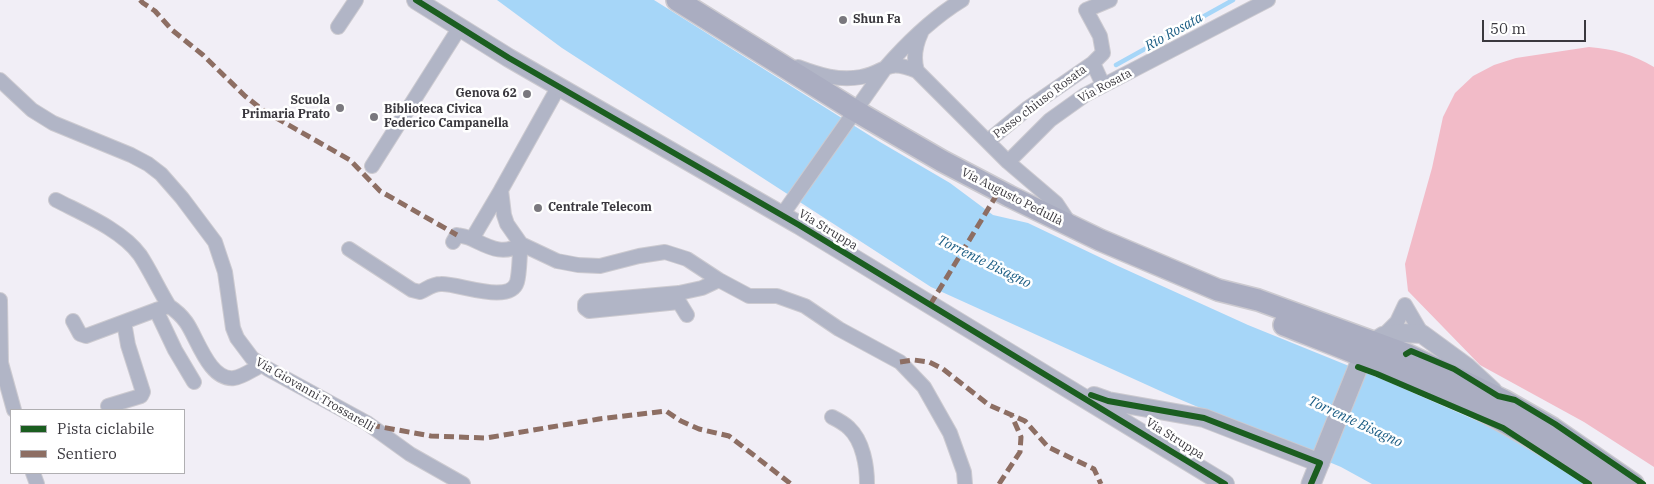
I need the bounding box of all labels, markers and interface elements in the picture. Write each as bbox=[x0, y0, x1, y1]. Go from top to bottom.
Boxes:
water label: Rio Rosata bbox=[1142, 9, 1206, 55]
scale bar bbox=[1484, 10, 1588, 42]
place label: Shun Fa bbox=[853, 13, 901, 27]
marker: Shun Fa bbox=[837, 14, 849, 26]
text: 50 m bbox=[1490, 19, 1526, 38]
street label: Passo chiuso Rosata bbox=[991, 62, 1089, 142]
street label: Via Rosata bbox=[1076, 66, 1134, 106]
place label: Genova 62 bbox=[456, 87, 517, 101]
marker: Genova 62 bbox=[521, 88, 533, 100]
place label: Scuola Primaria Prato bbox=[242, 94, 330, 122]
marker: Scuola Primaria Prato bbox=[334, 102, 346, 114]
place label: Biblioteca Civica Federico Campanella bbox=[384, 103, 509, 131]
marker: Biblioteca Civica Federico Campanella bbox=[368, 111, 380, 123]
street label: Via Augusto Pedullà bbox=[959, 165, 1065, 229]
place label: Centrale Telecom bbox=[548, 201, 652, 215]
marker: Centrale Telecom bbox=[532, 202, 544, 214]
street label: Via Struppa bbox=[796, 207, 860, 253]
water label: Torrente Bisagno bbox=[934, 232, 1034, 292]
street label: Via Giovanni Trossarelli bbox=[253, 355, 377, 435]
water label: Torrente Bisagno bbox=[1305, 393, 1405, 451]
legend bbox=[10, 409, 185, 474]
street label: Via Struppa bbox=[1143, 415, 1207, 463]
text: Pista ciclabile bbox=[57, 419, 154, 438]
text: Sentiero bbox=[57, 444, 117, 463]

